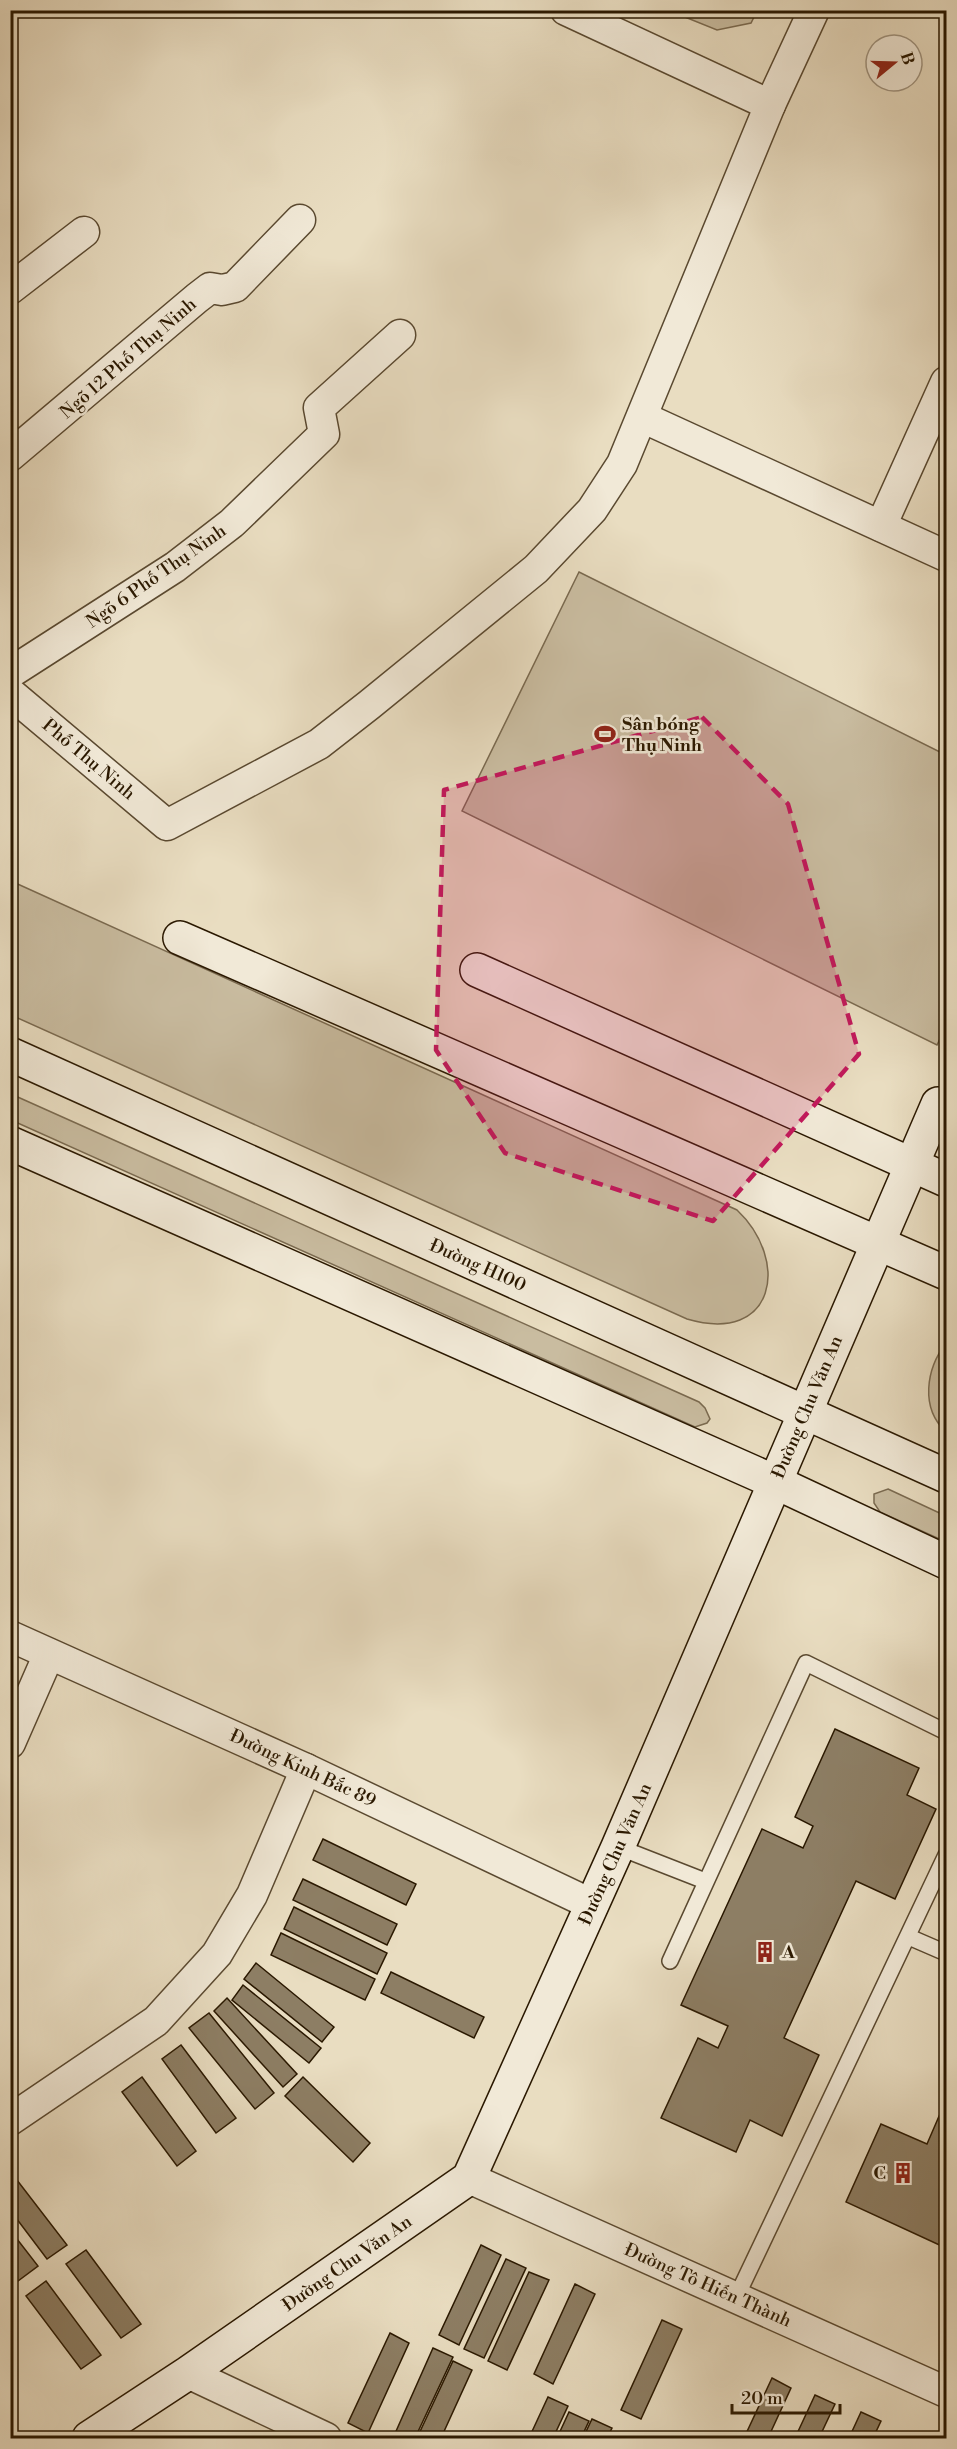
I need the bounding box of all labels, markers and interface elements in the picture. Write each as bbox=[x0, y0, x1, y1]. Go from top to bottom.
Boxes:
north arrow bbox=[864, 33, 924, 93]
text: B bbox=[896, 49, 919, 67]
street label: Ngõ 12 Phố Thụ Ninh bbox=[55, 293, 201, 424]
street label: Ngõ 6 Phố Thụ Ninh bbox=[82, 519, 231, 633]
place label: Sân bóng Thụ Ninh bbox=[622, 713, 702, 757]
street label: Phố Thụ Ninh bbox=[37, 714, 140, 805]
sports icon: Sân bóng Thụ Ninh bbox=[593, 722, 617, 746]
street label: Đường H100 bbox=[426, 1234, 530, 1297]
street label: Đường Chu Văn An bbox=[767, 1332, 848, 1482]
street label: Đường Kinh Bắc 89 bbox=[226, 1724, 380, 1812]
street label: Đường Chu Văn An bbox=[574, 1779, 657, 1929]
building icon: A bbox=[753, 1940, 777, 1964]
place label: A bbox=[781, 1941, 796, 1964]
building icon: C bbox=[891, 2161, 915, 2185]
place label: C bbox=[873, 2162, 886, 2185]
street label: Đường Chu Văn An bbox=[278, 2210, 417, 2317]
street label: Đường Tô Hiến Thành bbox=[621, 2238, 795, 2333]
scale bar bbox=[732, 2377, 840, 2415]
text: 20 m bbox=[741, 2387, 783, 2410]

